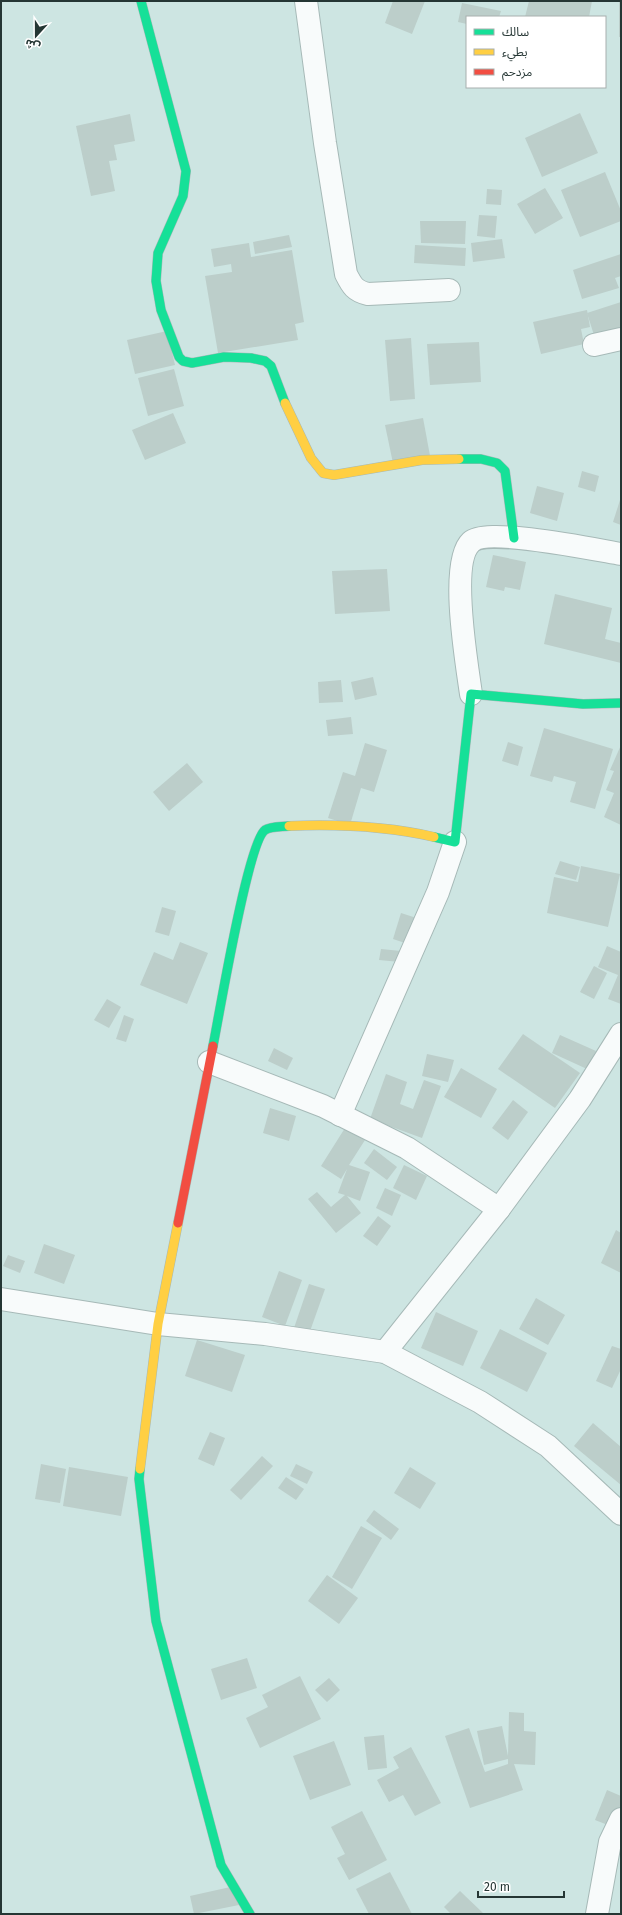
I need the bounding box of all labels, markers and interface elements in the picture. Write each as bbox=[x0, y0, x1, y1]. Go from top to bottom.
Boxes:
north arrow bbox=[16, 16, 56, 56]
legend bbox=[466, 16, 606, 88]
text: سالك bbox=[502, 25, 529, 39]
text: ش bbox=[23, 36, 42, 54]
text: بطيء bbox=[502, 45, 528, 62]
text: مزدحم bbox=[502, 65, 532, 81]
scale bar bbox=[478, 1873, 564, 1899]
text: 20 m bbox=[484, 1880, 510, 1894]

